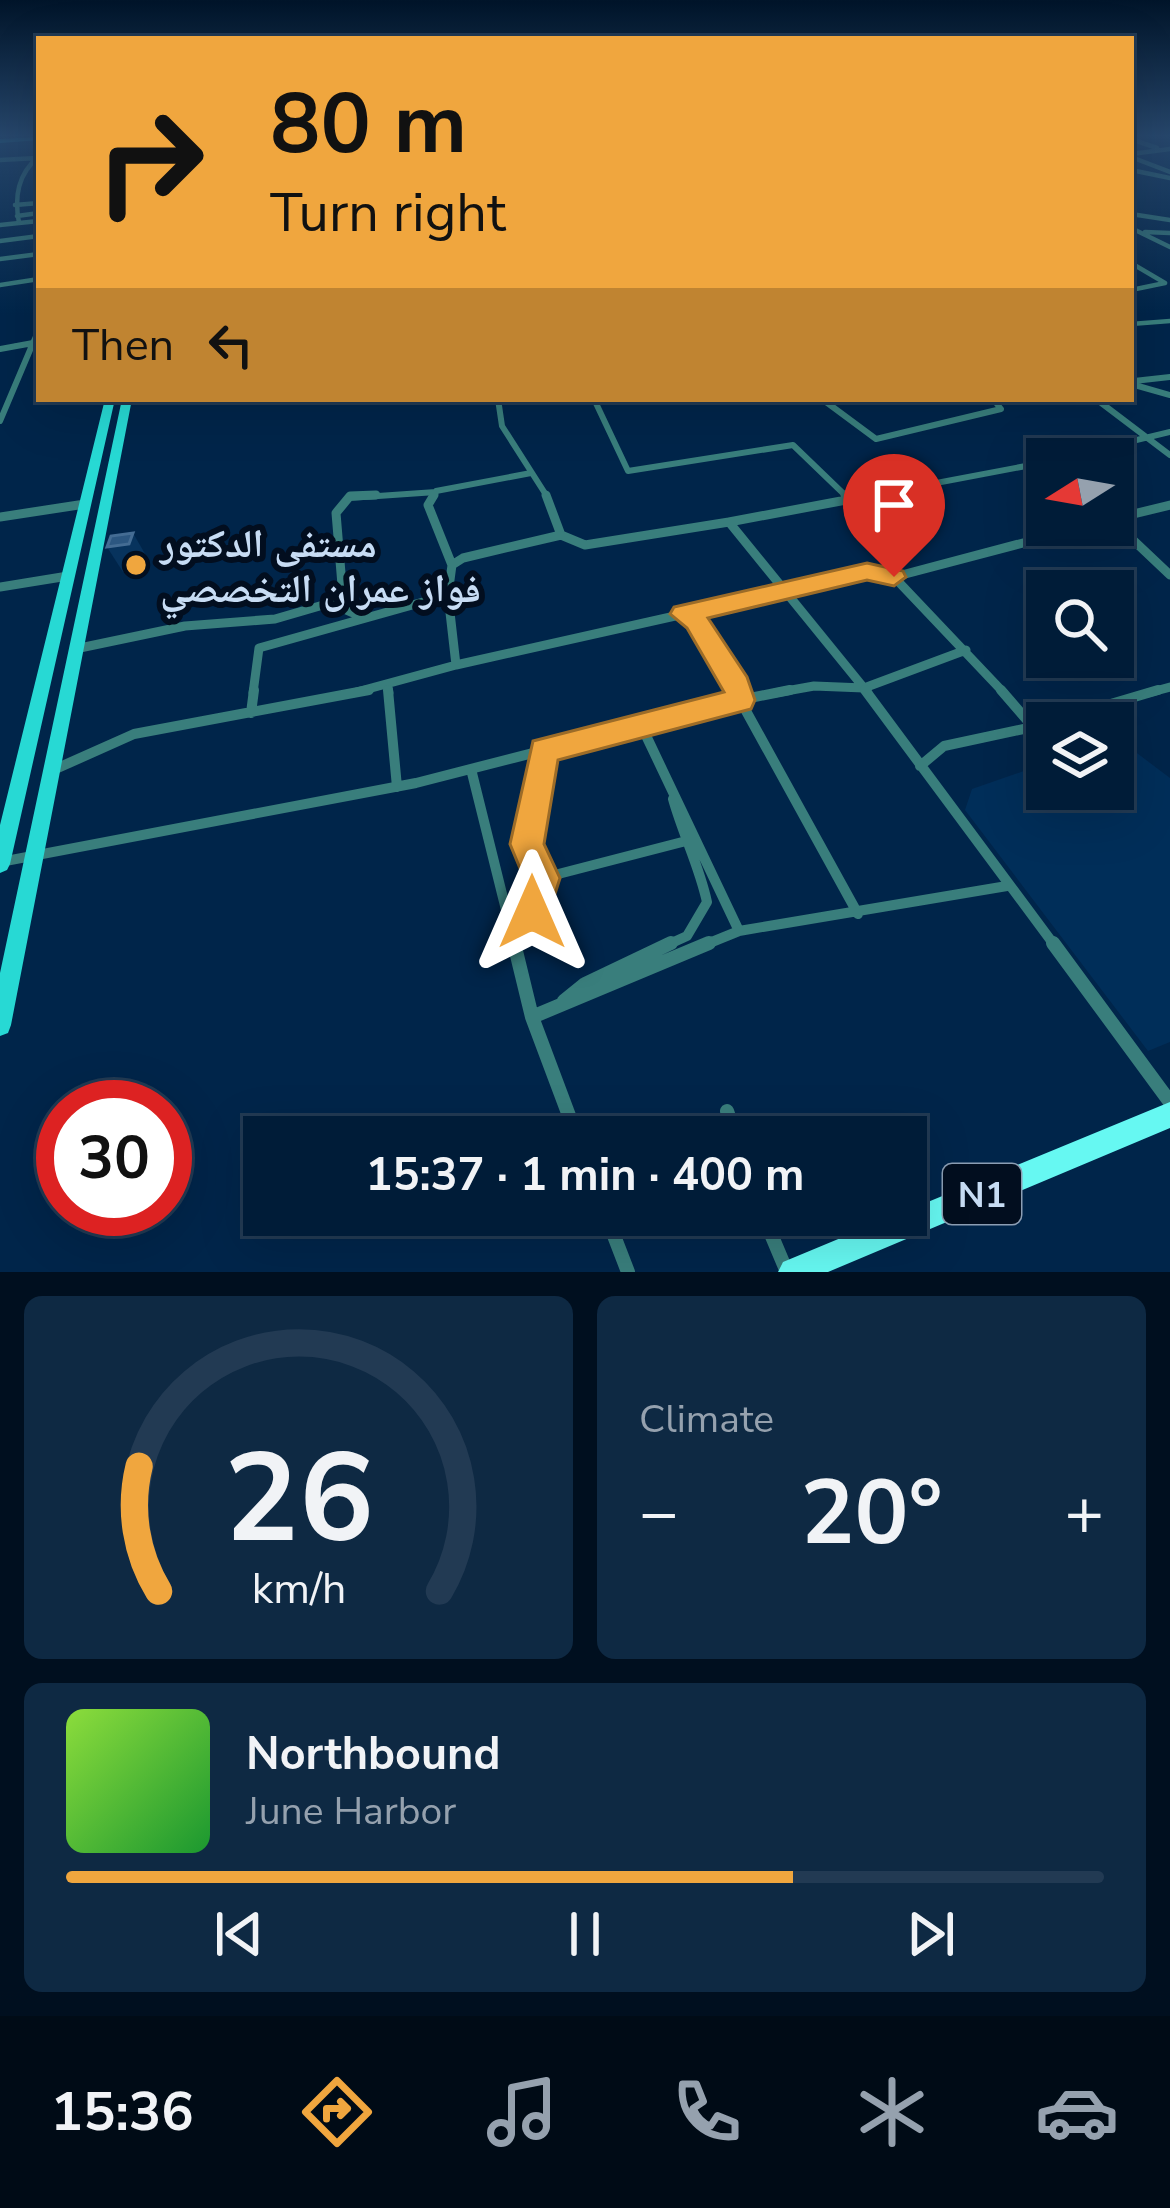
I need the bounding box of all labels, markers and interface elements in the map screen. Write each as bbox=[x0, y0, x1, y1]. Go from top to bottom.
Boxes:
text: 80 m bbox=[270, 67, 467, 182]
icon: right bbox=[72, 84, 228, 240]
text: Turn right bbox=[270, 176, 506, 250]
icon: left bbox=[198, 312, 264, 378]
text: Then bbox=[72, 315, 174, 376]
north arrow bbox=[1026, 438, 1134, 546]
map controls bbox=[1026, 438, 1134, 810]
pin bbox=[843, 454, 945, 577]
icon: arrive bbox=[861, 472, 927, 538]
place label: مستفى الدكتور فواز عمران التخصصي bbox=[158, 518, 481, 620]
marker: مستفى الدكتور فواز عمران التخصصي bbox=[123, 552, 149, 578]
button: search bbox=[1026, 570, 1134, 678]
button: layers bbox=[1026, 702, 1134, 810]
position arrow bbox=[469, 849, 595, 975]
speed limit sign: 30 bbox=[36, 1080, 192, 1236]
text: 15:37 · 1 min · 400 m bbox=[365, 1145, 805, 1206]
road number: N1 bbox=[943, 1164, 1021, 1224]
text: Climate bbox=[639, 1393, 774, 1446]
text: 26 bbox=[224, 1414, 373, 1584]
text: 20° bbox=[800, 1452, 943, 1575]
text: − bbox=[639, 1468, 679, 1558]
text: + bbox=[1064, 1468, 1104, 1558]
text: km/h bbox=[251, 1559, 346, 1617]
text: Northbound bbox=[246, 1724, 500, 1785]
text: June Harbor bbox=[246, 1785, 456, 1838]
icon: previous bbox=[206, 1901, 272, 1967]
icon: pause bbox=[552, 1901, 618, 1967]
icon: next bbox=[898, 1901, 964, 1967]
icon: directions bbox=[295, 2070, 379, 2154]
icon: music bbox=[480, 2070, 564, 2154]
icon: phone bbox=[665, 2070, 749, 2154]
icon: climate bbox=[850, 2070, 934, 2154]
icon: car bbox=[1035, 2070, 1119, 2154]
text: 15:36 bbox=[51, 2075, 194, 2149]

